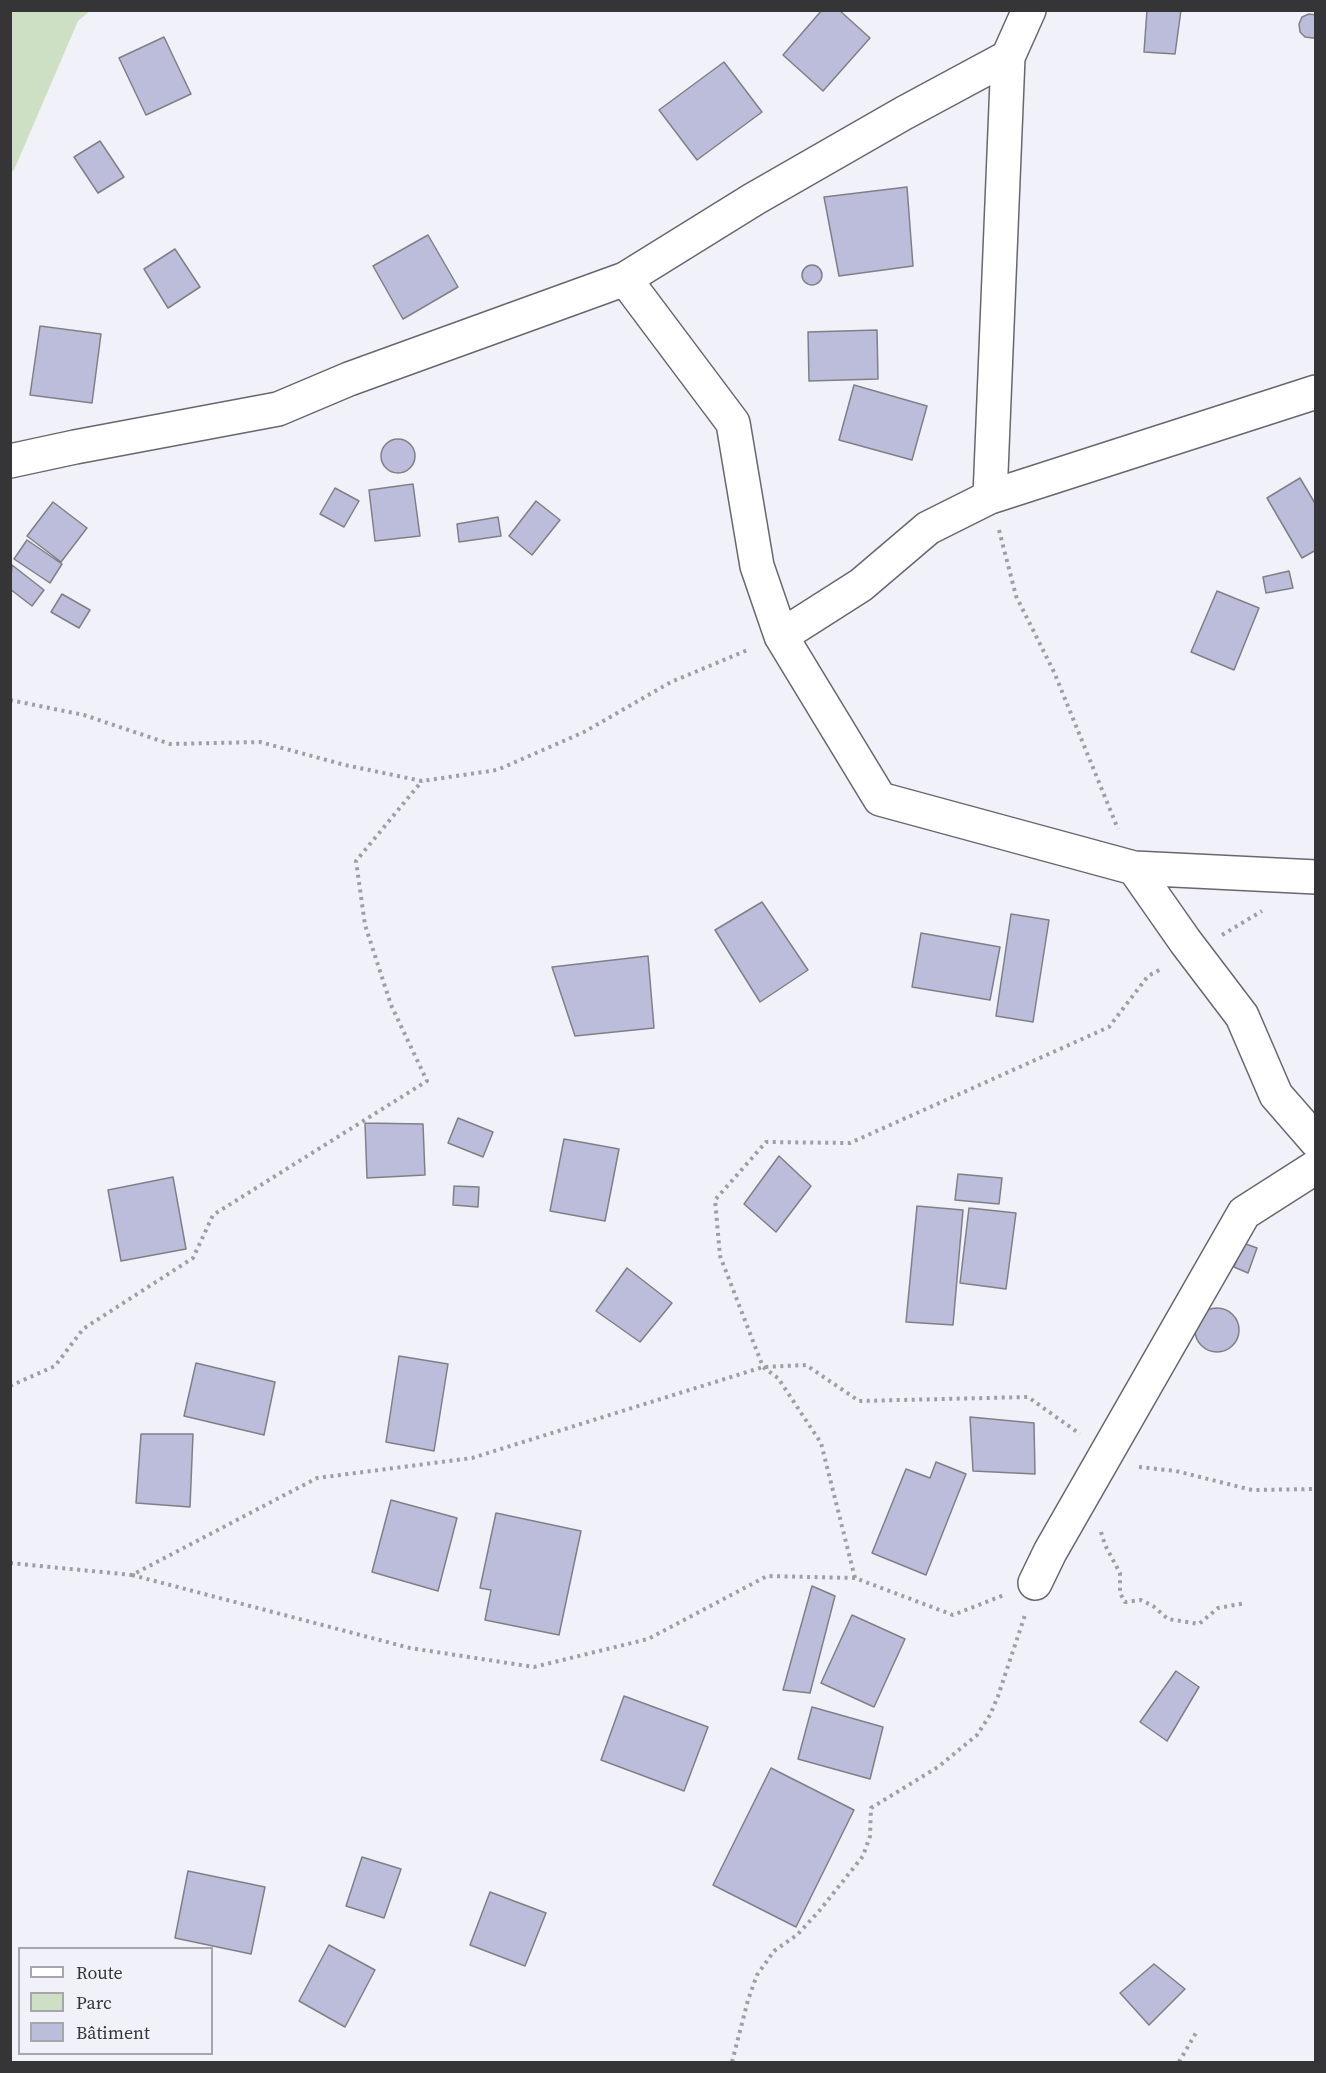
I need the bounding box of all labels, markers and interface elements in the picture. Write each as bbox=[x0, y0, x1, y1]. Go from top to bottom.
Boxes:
legend bbox=[18, 1947, 213, 2055]
text: Route bbox=[76, 1960, 123, 1985]
text: Parc bbox=[76, 1990, 112, 2015]
text: Bâtiment bbox=[76, 2020, 150, 2045]

